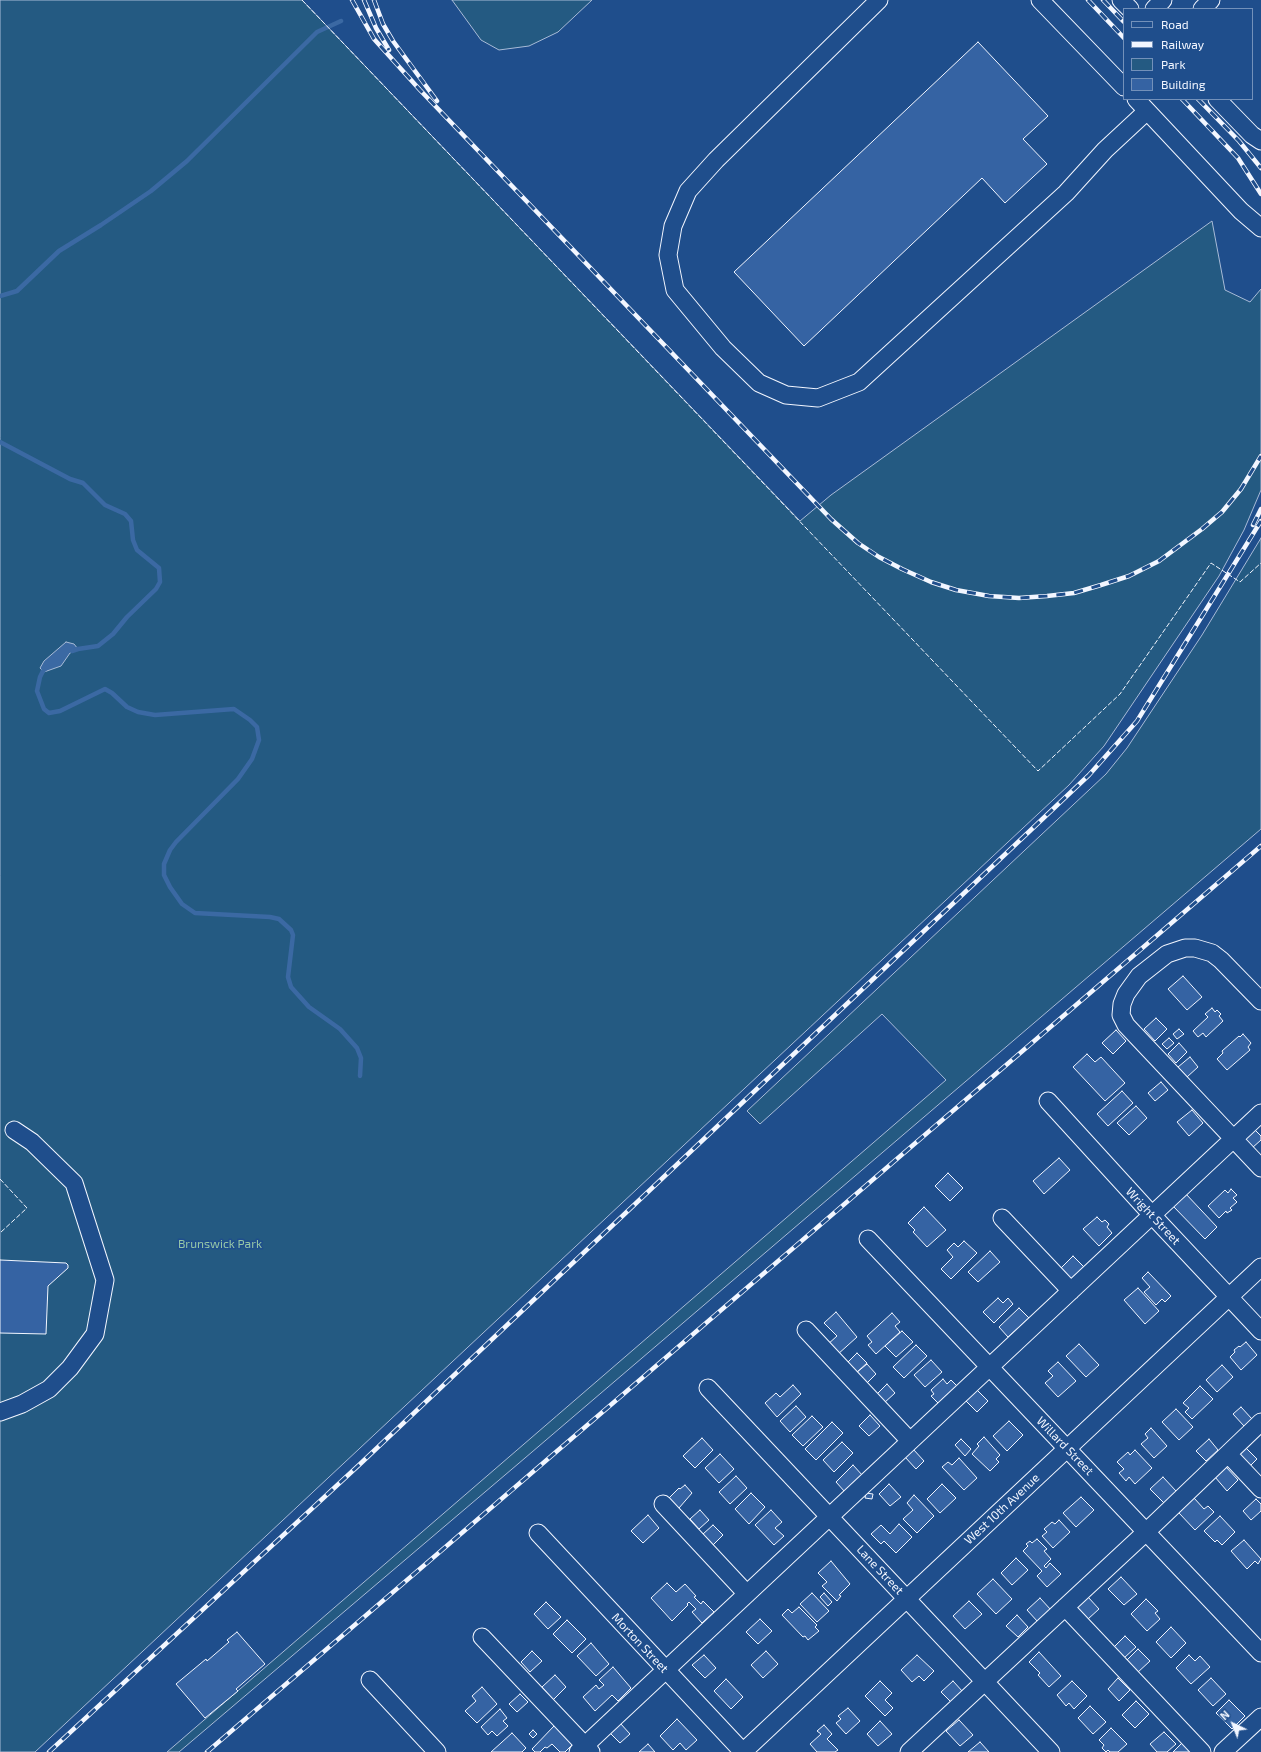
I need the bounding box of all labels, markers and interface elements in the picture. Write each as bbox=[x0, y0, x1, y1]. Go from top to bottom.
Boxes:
legend bbox=[1123, 8, 1253, 100]
text: Road bbox=[1161, 17, 1189, 31]
text: Railway bbox=[1161, 37, 1204, 51]
text: Park bbox=[1161, 57, 1186, 71]
text: Building bbox=[1161, 77, 1205, 91]
street label: Wright Street bbox=[1123, 1184, 1183, 1248]
park label: Brunswick Park bbox=[178, 1237, 262, 1251]
street label: Willard Street bbox=[1034, 1414, 1096, 1478]
street label: West 10th Avenue bbox=[961, 1471, 1043, 1547]
street label: Lane Street bbox=[854, 1542, 906, 1598]
street label: Morton Street bbox=[609, 1610, 671, 1676]
north arrow bbox=[1213, 1704, 1253, 1744]
text: N bbox=[1217, 1707, 1232, 1722]

